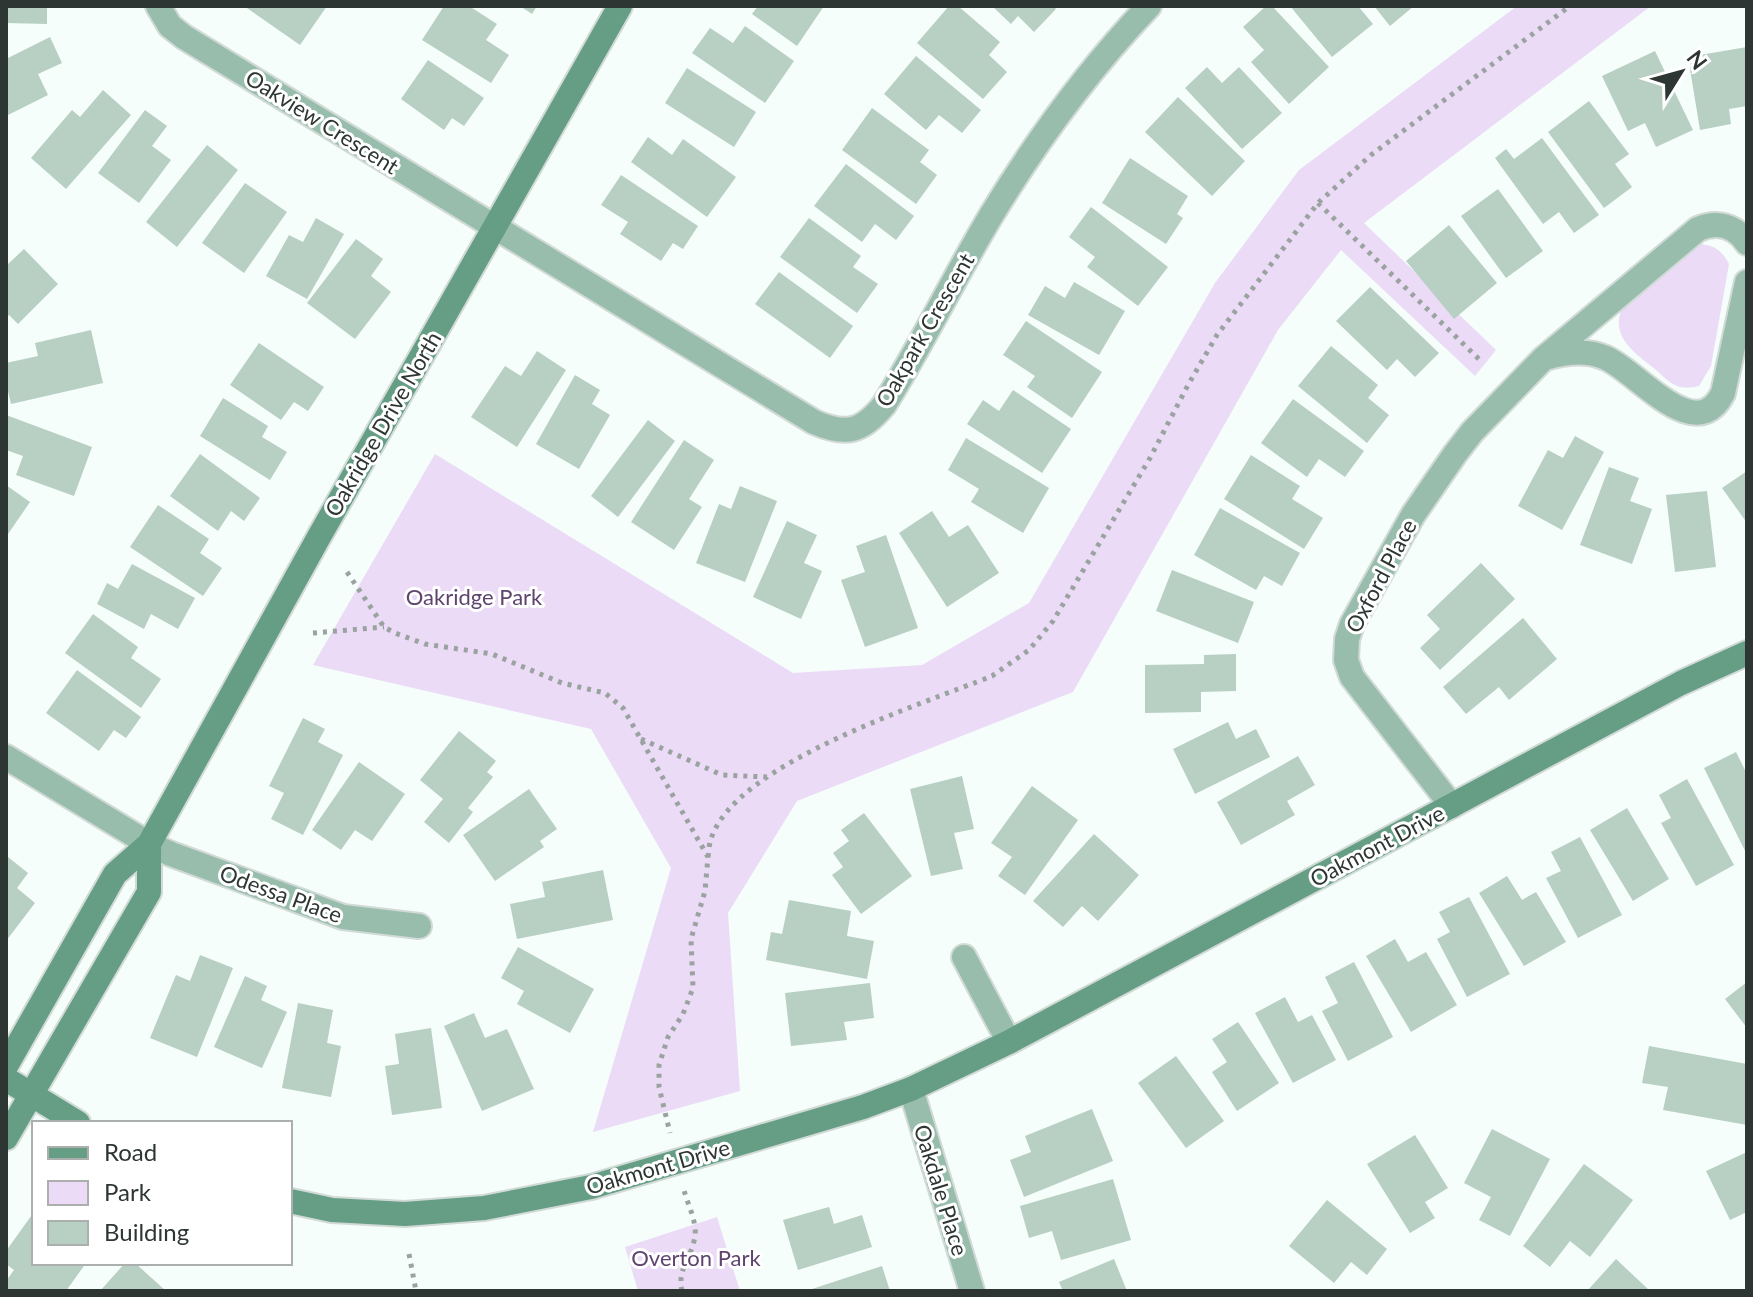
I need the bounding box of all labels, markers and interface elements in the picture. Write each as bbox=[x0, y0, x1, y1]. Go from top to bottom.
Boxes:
north arrow bbox=[1641, 32, 1721, 112]
text: N bbox=[1681, 45, 1713, 75]
street label: Oakview Crescent bbox=[241, 64, 404, 180]
street label: Oakpark Crescent bbox=[870, 248, 980, 411]
street label: Oakridge Drive North bbox=[319, 327, 446, 521]
street label: Oxford Place bbox=[1339, 514, 1422, 637]
park label: Oakridge Park bbox=[406, 583, 543, 610]
street label: Oakmont Drive bbox=[1305, 799, 1448, 892]
street label: Odessa Place bbox=[216, 859, 346, 928]
legend bbox=[32, 1121, 292, 1265]
street label: Oakdale Place bbox=[909, 1121, 974, 1259]
street label: Oakmont Drive bbox=[583, 1133, 733, 1200]
text: Road bbox=[104, 1137, 157, 1166]
text: Park bbox=[104, 1177, 152, 1206]
text: Building bbox=[104, 1217, 189, 1246]
park label: Overton Park bbox=[631, 1244, 762, 1271]

